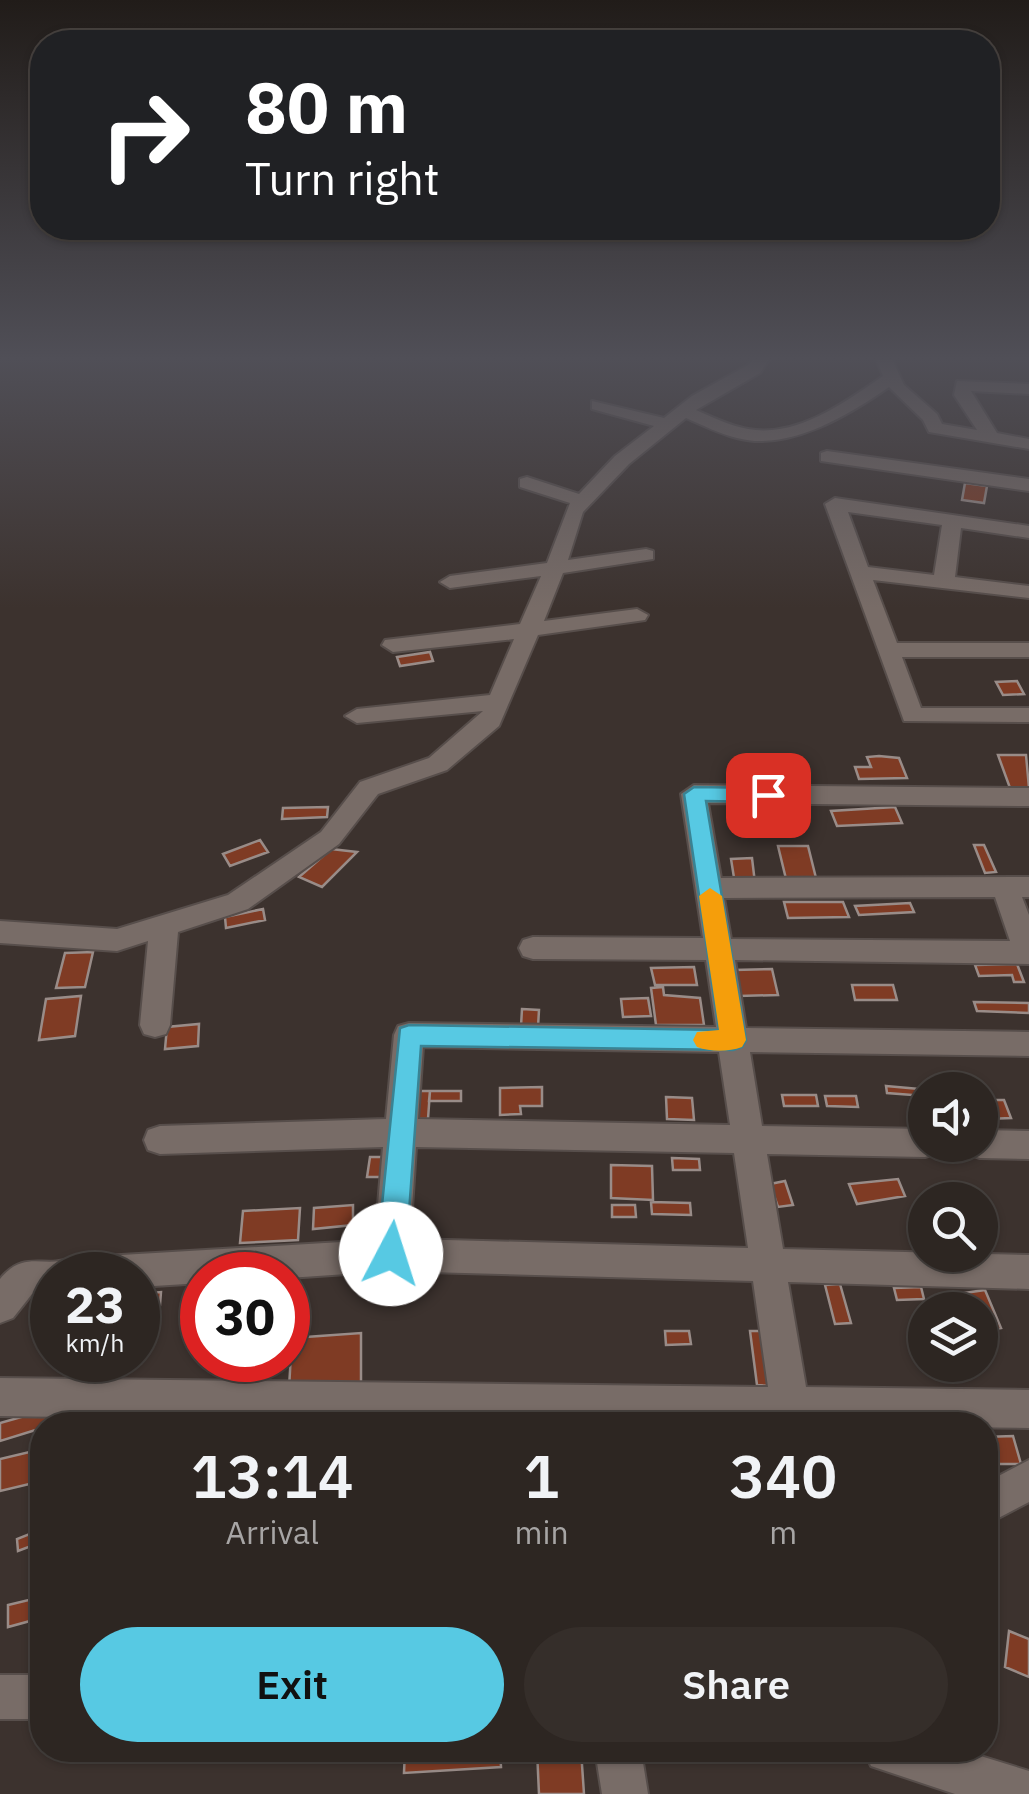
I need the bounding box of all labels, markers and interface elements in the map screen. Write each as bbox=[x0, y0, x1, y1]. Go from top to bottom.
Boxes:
text: 80 m bbox=[245, 61, 408, 152]
icon: right bbox=[80, 70, 210, 200]
text: Turn right bbox=[245, 149, 440, 207]
pin bbox=[726, 753, 811, 838]
icon: arrive bbox=[741, 768, 796, 823]
map controls bbox=[908, 1072, 998, 1382]
button: sound bbox=[908, 1072, 998, 1162]
button: search bbox=[908, 1182, 998, 1272]
position arrow bbox=[339, 1202, 443, 1306]
speed limit sign: 30 bbox=[180, 1252, 310, 1382]
text: 23 bbox=[65, 1272, 125, 1337]
button: layers bbox=[908, 1292, 998, 1382]
text: km/h bbox=[66, 1326, 124, 1359]
text: 13:14 bbox=[191, 1436, 354, 1515]
text: 1 bbox=[524, 1436, 560, 1515]
text: 340 bbox=[729, 1436, 837, 1515]
text: Arrival bbox=[226, 1511, 319, 1553]
text: min bbox=[514, 1511, 569, 1553]
text: m bbox=[769, 1511, 797, 1553]
button: Exit bbox=[80, 1627, 504, 1742]
button: Share bbox=[524, 1627, 948, 1742]

